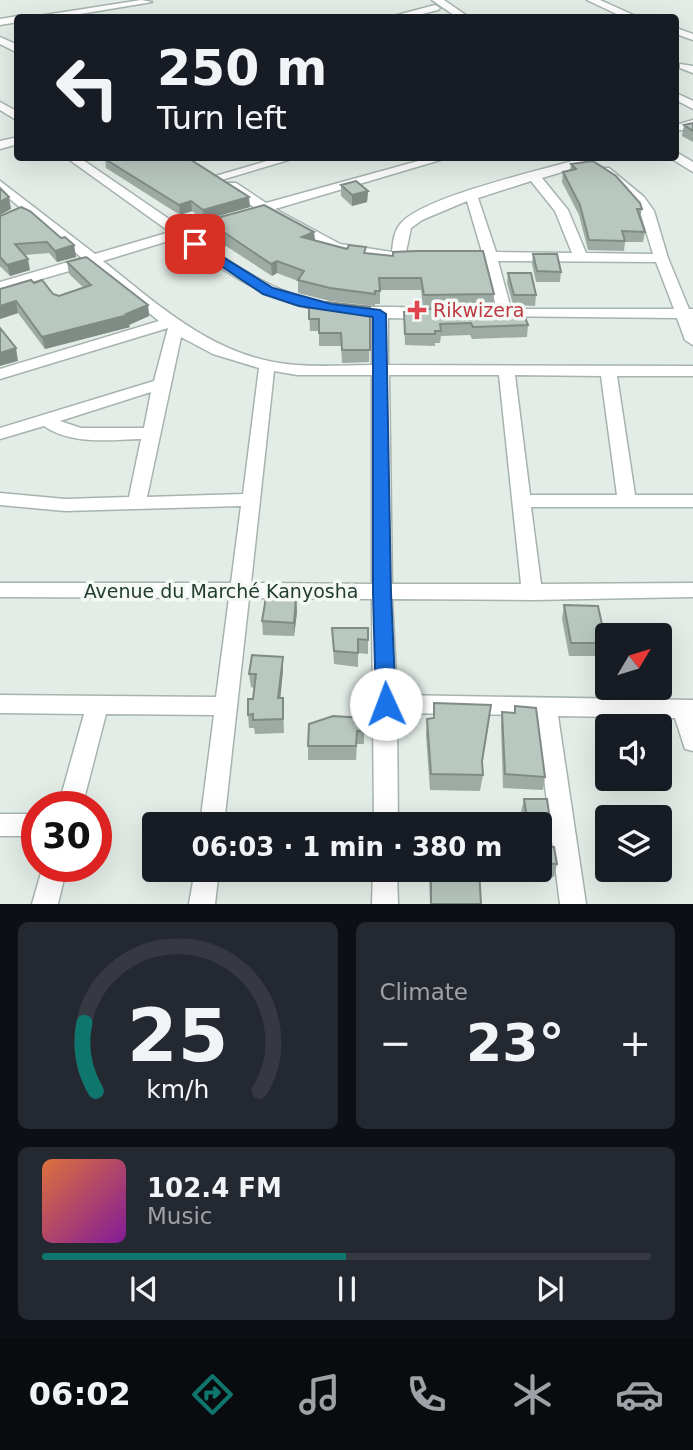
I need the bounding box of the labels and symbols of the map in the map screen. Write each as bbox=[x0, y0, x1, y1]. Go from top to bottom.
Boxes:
pin bbox=[165, 214, 225, 274]
place label: Rikwizera bbox=[433, 299, 524, 321]
marker: Rikwizera bbox=[407, 300, 427, 320]
street label: Avenue du Marché Kanyosha bbox=[84, 580, 358, 602]
north arrow bbox=[595, 623, 672, 700]
position arrow bbox=[349, 667, 423, 741]
speed limit sign: 30 bbox=[21, 791, 112, 882]

